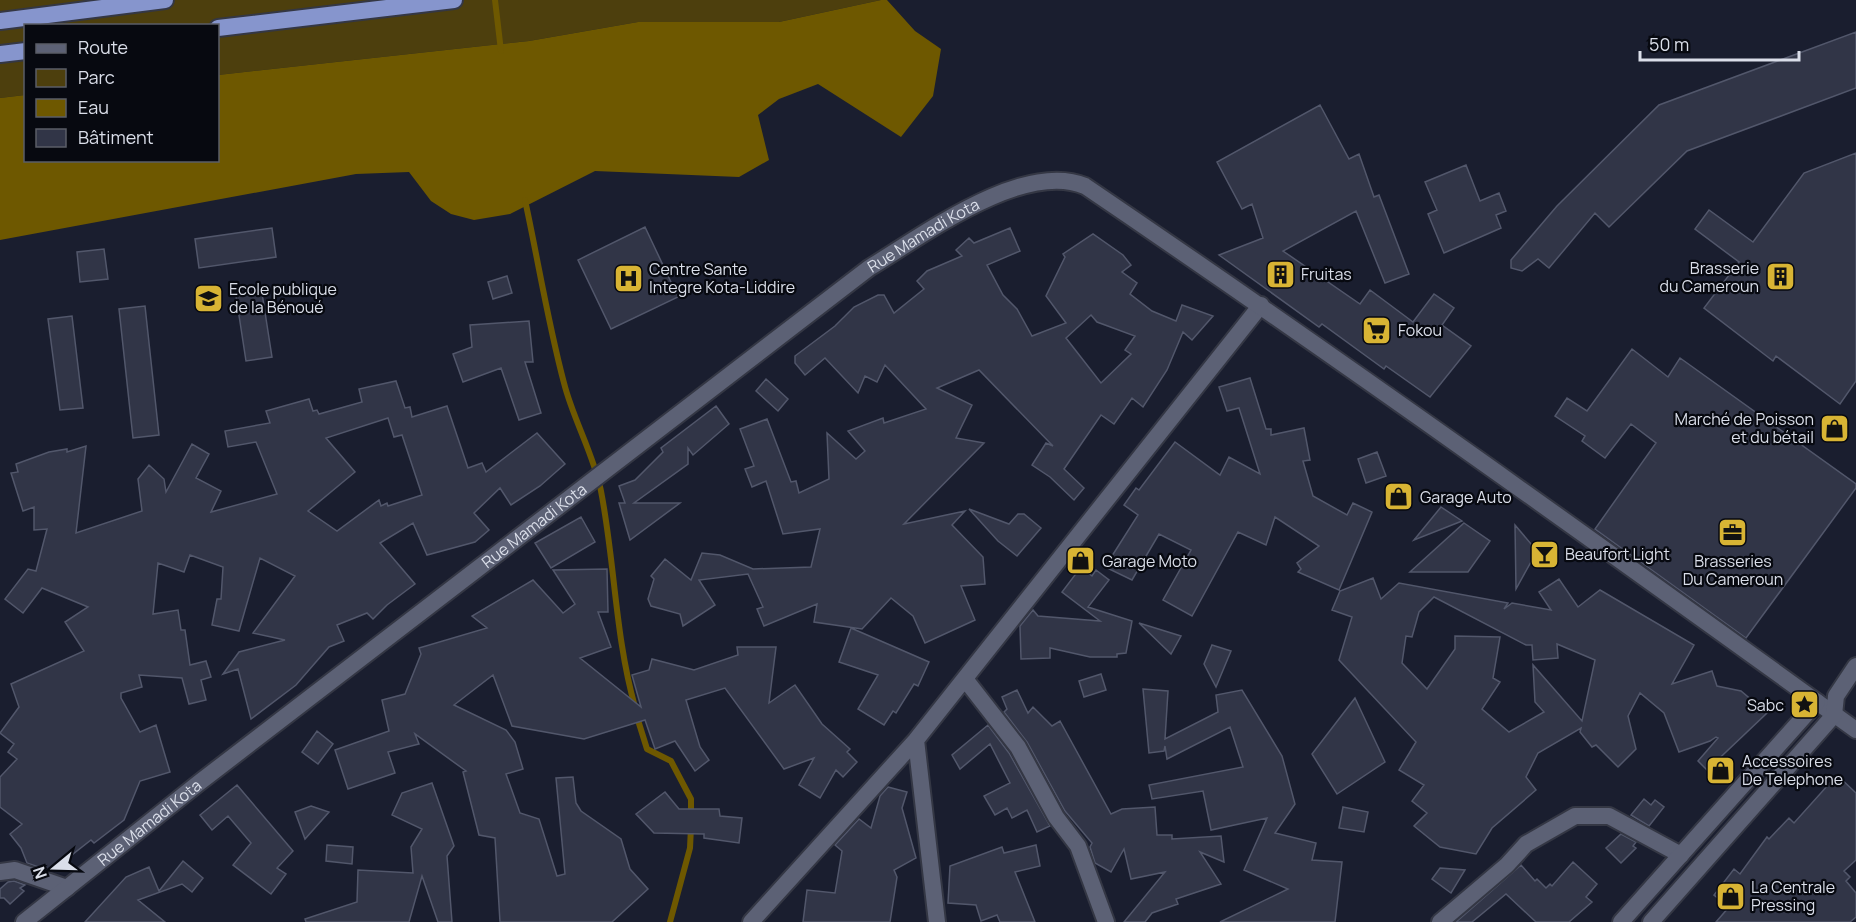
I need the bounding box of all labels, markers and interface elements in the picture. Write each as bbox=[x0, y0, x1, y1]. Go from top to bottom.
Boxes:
legend bbox=[24, 24, 219, 162]
scale bar bbox=[1640, 24, 1799, 62]
text: 50 m bbox=[1649, 32, 1689, 56]
text: Route bbox=[78, 35, 128, 59]
text: Parc bbox=[78, 65, 115, 89]
text: Eau bbox=[78, 95, 109, 119]
text: Bâtiment bbox=[78, 125, 154, 149]
street label: Rue Mamadi Kota bbox=[863, 193, 983, 278]
place label: Brasserie du Cameroun bbox=[1660, 257, 1759, 297]
place label: Centre Sante Integre Kota-Liddire bbox=[649, 258, 795, 298]
building icon: Fruitas bbox=[1264, 258, 1296, 290]
building icon: Brasserie du Cameroun bbox=[1764, 261, 1796, 293]
hospital icon: Centre Sante Integre Kota-Liddire bbox=[612, 262, 644, 294]
place label: Fruitas bbox=[1301, 263, 1352, 285]
place label: Ecole publique de la Bénoué bbox=[229, 278, 337, 318]
school or university icon: Ecole publique de la Bénoué bbox=[192, 282, 224, 314]
supermarket icon: Fokou bbox=[1361, 314, 1393, 346]
place label: Fokou bbox=[1398, 319, 1442, 341]
place label: Marché de Poisson et du bétail bbox=[1675, 408, 1814, 448]
shop icon: Marché de Poisson et du bétail bbox=[1819, 412, 1851, 444]
street label: Rue Mamadi Kota bbox=[477, 478, 591, 573]
shop icon: Garage Auto bbox=[1383, 481, 1415, 513]
place label: Garage Auto bbox=[1420, 486, 1512, 508]
office icon: Brasseries Du Cameroun bbox=[1717, 517, 1749, 549]
bar icon: Beaufort Light bbox=[1528, 538, 1560, 570]
place label: Beaufort Light bbox=[1565, 543, 1670, 565]
shop icon: Garage Moto bbox=[1065, 545, 1097, 577]
place label: Garage Moto bbox=[1102, 550, 1197, 572]
place label: Brasseries Du Cameroun bbox=[1683, 550, 1783, 590]
place icon: Sabc bbox=[1789, 689, 1821, 721]
place label: Sabc bbox=[1747, 694, 1784, 716]
place label: Accessoires De Telephone bbox=[1742, 750, 1843, 790]
shop icon: Accessoires De Telephone bbox=[1705, 754, 1737, 786]
street label: Rue Mamadi Kota bbox=[93, 774, 206, 871]
north arrow bbox=[24, 838, 84, 898]
text: N bbox=[28, 864, 52, 882]
place label: La Centrale Pressing bbox=[1751, 876, 1835, 916]
shop icon: La Centrale Pressing bbox=[1714, 880, 1746, 912]

